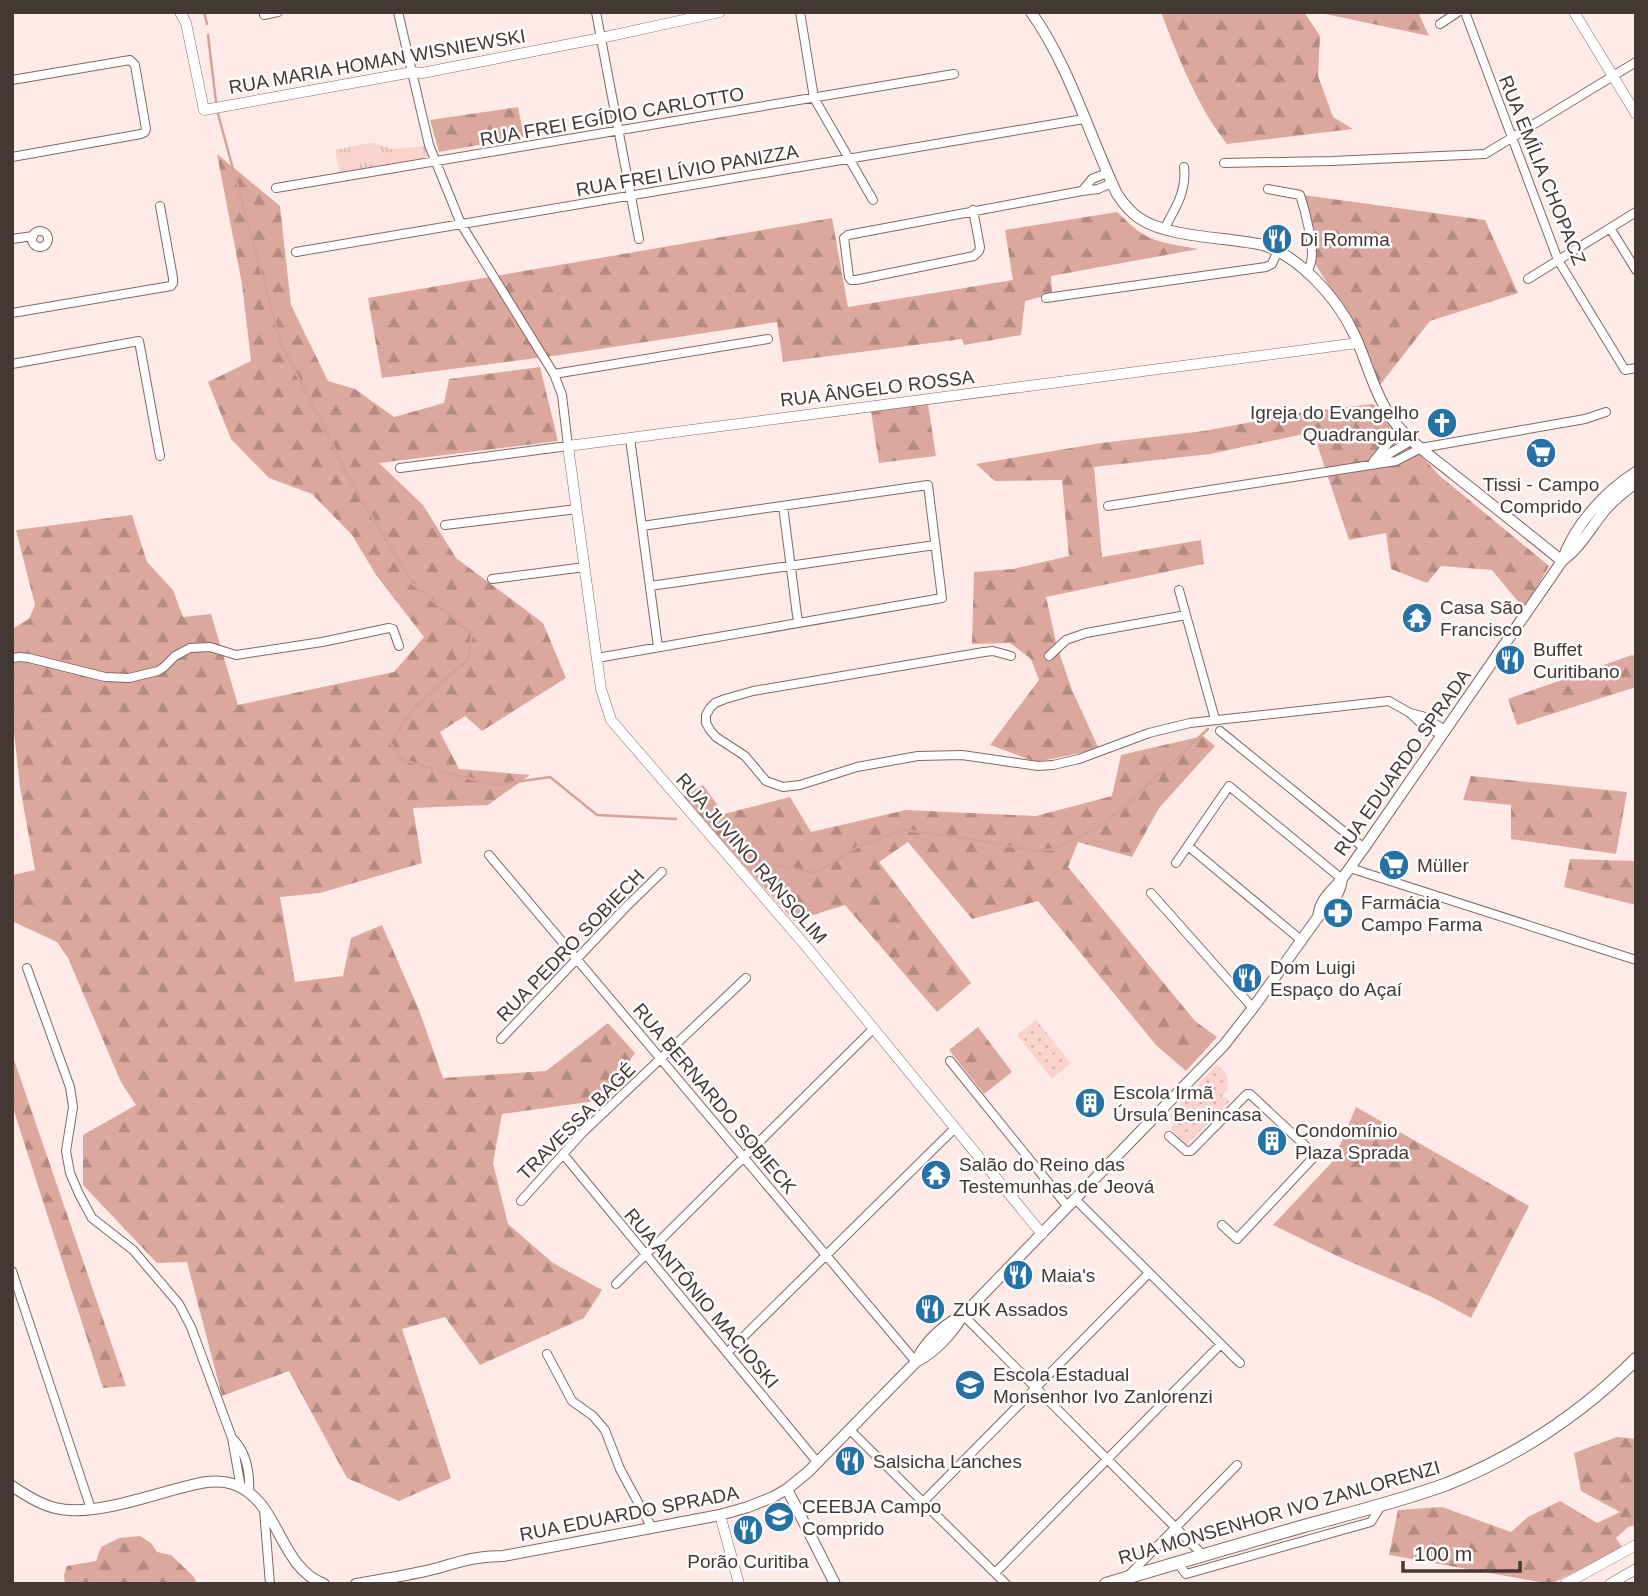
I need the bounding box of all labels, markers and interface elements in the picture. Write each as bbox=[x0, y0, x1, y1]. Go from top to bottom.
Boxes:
street label: RUA MARIA HOMAN WISNIEWSKI bbox=[227, 25, 527, 98]
street label: RUA EMÍLIA CHOPACZ bbox=[1495, 72, 1590, 268]
street label: RUA FREI EGÍDIO CARLOTTO bbox=[478, 83, 746, 150]
street label: RUA FREI LÍVIO PANIZZA bbox=[574, 141, 800, 200]
restaurant icon: Di Romma bbox=[1260, 222, 1294, 256]
place label: Di Romma bbox=[1300, 229, 1390, 250]
street label: RUA ÂNGELO ROSSA bbox=[779, 366, 976, 411]
place label: Igreja do Evangelho Quadrangular bbox=[1250, 402, 1420, 445]
church icon: Igreja do Evangelho Quadrangular bbox=[1425, 406, 1459, 440]
supermarket icon: Tissi - Campo Comprido bbox=[1524, 436, 1558, 470]
place label: Tissi - Campo Comprido bbox=[1483, 474, 1599, 517]
place label: Casa São Francisco bbox=[1440, 597, 1523, 640]
temple icon: Casa São Francisco bbox=[1400, 601, 1434, 635]
place label: Buffet Curitibano bbox=[1533, 639, 1620, 682]
restaurant icon: Buffet Curitibano bbox=[1493, 643, 1527, 677]
street label: RUA EDUARDO SPRADA bbox=[1330, 665, 1475, 860]
street label: RUA JUVINO RANSOLIM bbox=[672, 769, 831, 948]
supermarket icon: Müller bbox=[1377, 848, 1411, 882]
place label: Müller bbox=[1417, 855, 1469, 876]
street label: RUA PEDRO SOBIECH bbox=[492, 865, 648, 1026]
place label: Farmácia Campo Farma bbox=[1361, 892, 1483, 935]
pharmacy icon: Farmácia Campo Farma bbox=[1321, 896, 1355, 930]
place label: Dom Luigi Espaço do Açaí bbox=[1270, 957, 1403, 1000]
restaurant icon: Dom Luigi Espaço do Açaí bbox=[1230, 961, 1264, 995]
street label: RUA BERNARDO SOBIECK bbox=[629, 999, 801, 1198]
street label: TRAVESSA BAGÉ bbox=[513, 1058, 639, 1184]
place label: Escola Irmã Úrsula Benincasa bbox=[1113, 1082, 1262, 1125]
building icon: Escola Irmã Úrsula Benincasa bbox=[1073, 1086, 1107, 1120]
place label: Condomínio Plaza Sprada bbox=[1295, 1120, 1410, 1163]
building icon: Condomínio Plaza Sprada bbox=[1255, 1124, 1289, 1158]
place label: Salão do Reino das Testemunhas de Jeová bbox=[959, 1154, 1155, 1197]
temple icon: Salão do Reino das Testemunhas de Jeová bbox=[919, 1158, 953, 1192]
street label: RUA ANTÔNIO MACIOSKI bbox=[620, 1204, 783, 1392]
restaurant icon: Maia's bbox=[1001, 1258, 1035, 1292]
place label: Maia's bbox=[1041, 1265, 1095, 1286]
restaurant icon: ZUK Assados bbox=[913, 1292, 947, 1326]
place label: ZUK Assados bbox=[953, 1299, 1068, 1320]
place label: Escola Estadual Monsenhor Ivo Zanlorenzi bbox=[993, 1364, 1213, 1407]
school or university icon: Escola Estadual Monsenhor Ivo Zanlorenzi bbox=[953, 1368, 987, 1402]
restaurant icon: Salsicha Lanches bbox=[833, 1444, 867, 1478]
place label: Salsicha Lanches bbox=[873, 1451, 1022, 1472]
street label: RUA MONSENHOR IVO ZANLORENZI bbox=[1116, 1456, 1442, 1569]
street label: RUA EDUARDO SPRADA bbox=[518, 1482, 741, 1545]
place label: CEEBJA Campo Comprido bbox=[802, 1496, 941, 1539]
school or university icon: CEEBJA Campo Comprido bbox=[762, 1500, 796, 1534]
restaurant icon: Porão Curitiba bbox=[731, 1513, 765, 1547]
scale bar bbox=[1403, 1530, 1520, 1574]
text: 100 m bbox=[1414, 1542, 1472, 1565]
place label: Porão Curitiba bbox=[687, 1551, 809, 1572]

